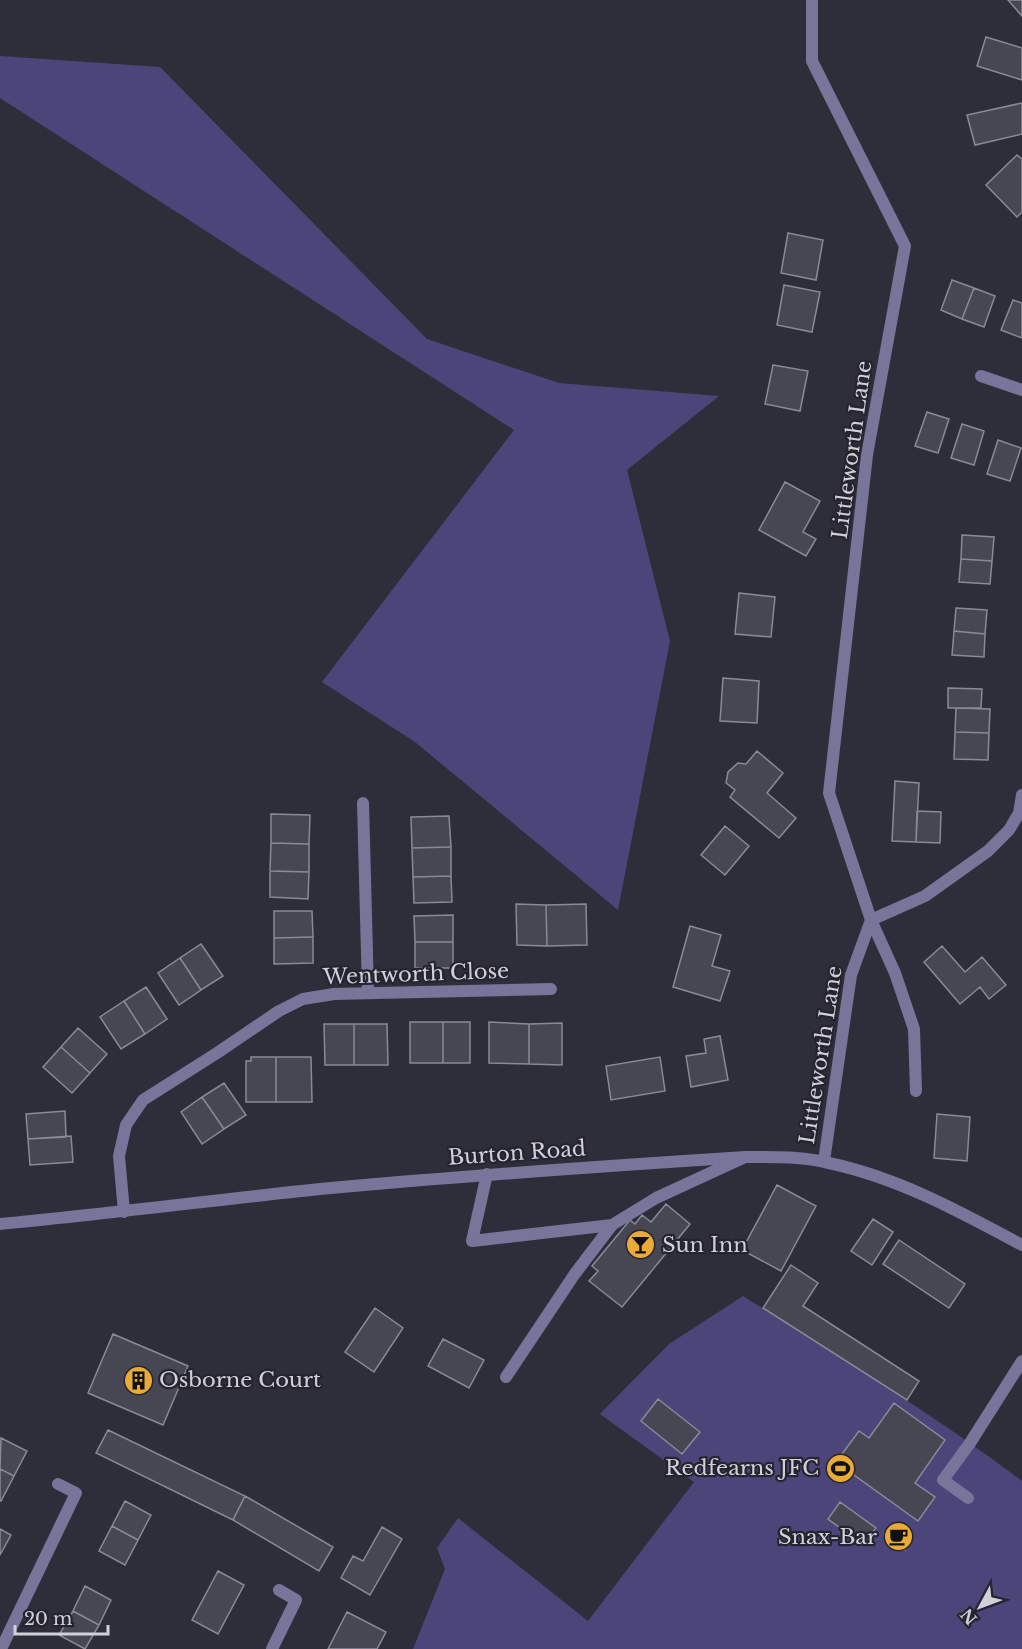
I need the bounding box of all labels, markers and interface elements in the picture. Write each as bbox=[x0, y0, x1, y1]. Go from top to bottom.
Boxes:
street label: Littleworth Lane bbox=[827, 359, 877, 541]
street label: Wentworth Close bbox=[322, 958, 509, 990]
street label: Littleworth Lane bbox=[794, 964, 848, 1146]
street label: Burton Road bbox=[447, 1135, 587, 1171]
bar icon: Sun Inn bbox=[625, 1229, 657, 1261]
place label: Sun Inn bbox=[662, 1232, 748, 1258]
building icon: Osborne Court bbox=[122, 1364, 154, 1396]
place label: Osborne Court bbox=[159, 1367, 321, 1393]
sports icon: Redfearns JFC bbox=[824, 1452, 856, 1484]
place label: Redfearns JFC bbox=[665, 1455, 819, 1481]
cafe icon: Snax-Bar bbox=[882, 1521, 914, 1553]
place label: Snax-Bar bbox=[778, 1524, 877, 1550]
north arrow bbox=[950, 1577, 1010, 1637]
scale bar bbox=[15, 1598, 108, 1636]
text: N bbox=[956, 1605, 981, 1629]
text: 20 m bbox=[24, 1608, 72, 1630]

